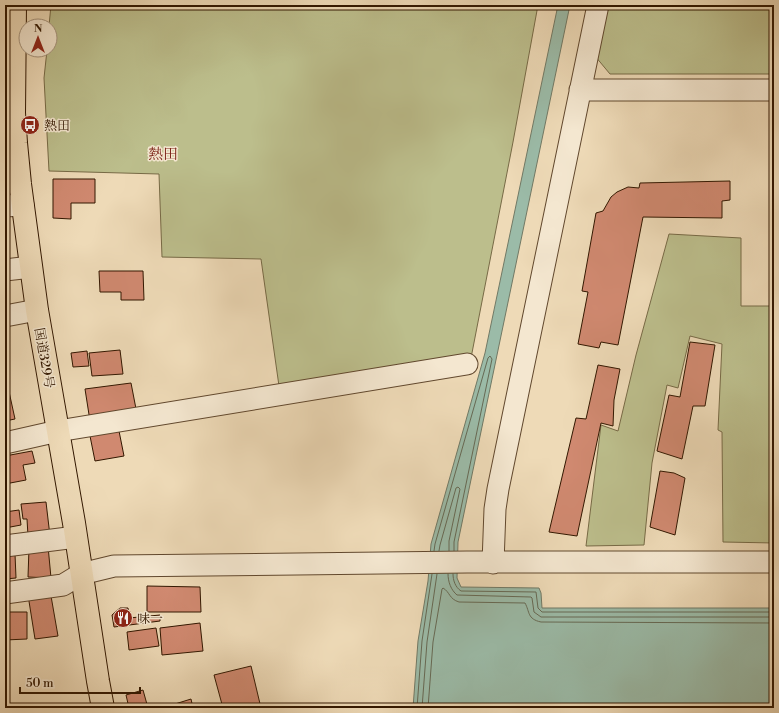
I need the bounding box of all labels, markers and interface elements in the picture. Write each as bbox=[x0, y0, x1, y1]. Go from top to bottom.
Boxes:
north arrow bbox=[18, 18, 58, 58]
text: N bbox=[34, 22, 43, 36]
bus stop icon: 熱田 bbox=[19, 114, 41, 136]
place label: 熱田 bbox=[44, 118, 70, 134]
district label: 熱田 bbox=[148, 145, 178, 164]
street label: 国道329号 bbox=[31, 327, 57, 390]
restaurant icon: 味一 bbox=[112, 607, 134, 629]
place label: 味一 bbox=[137, 611, 163, 627]
scale bar bbox=[20, 669, 140, 695]
text: 50 m bbox=[26, 676, 54, 691]

